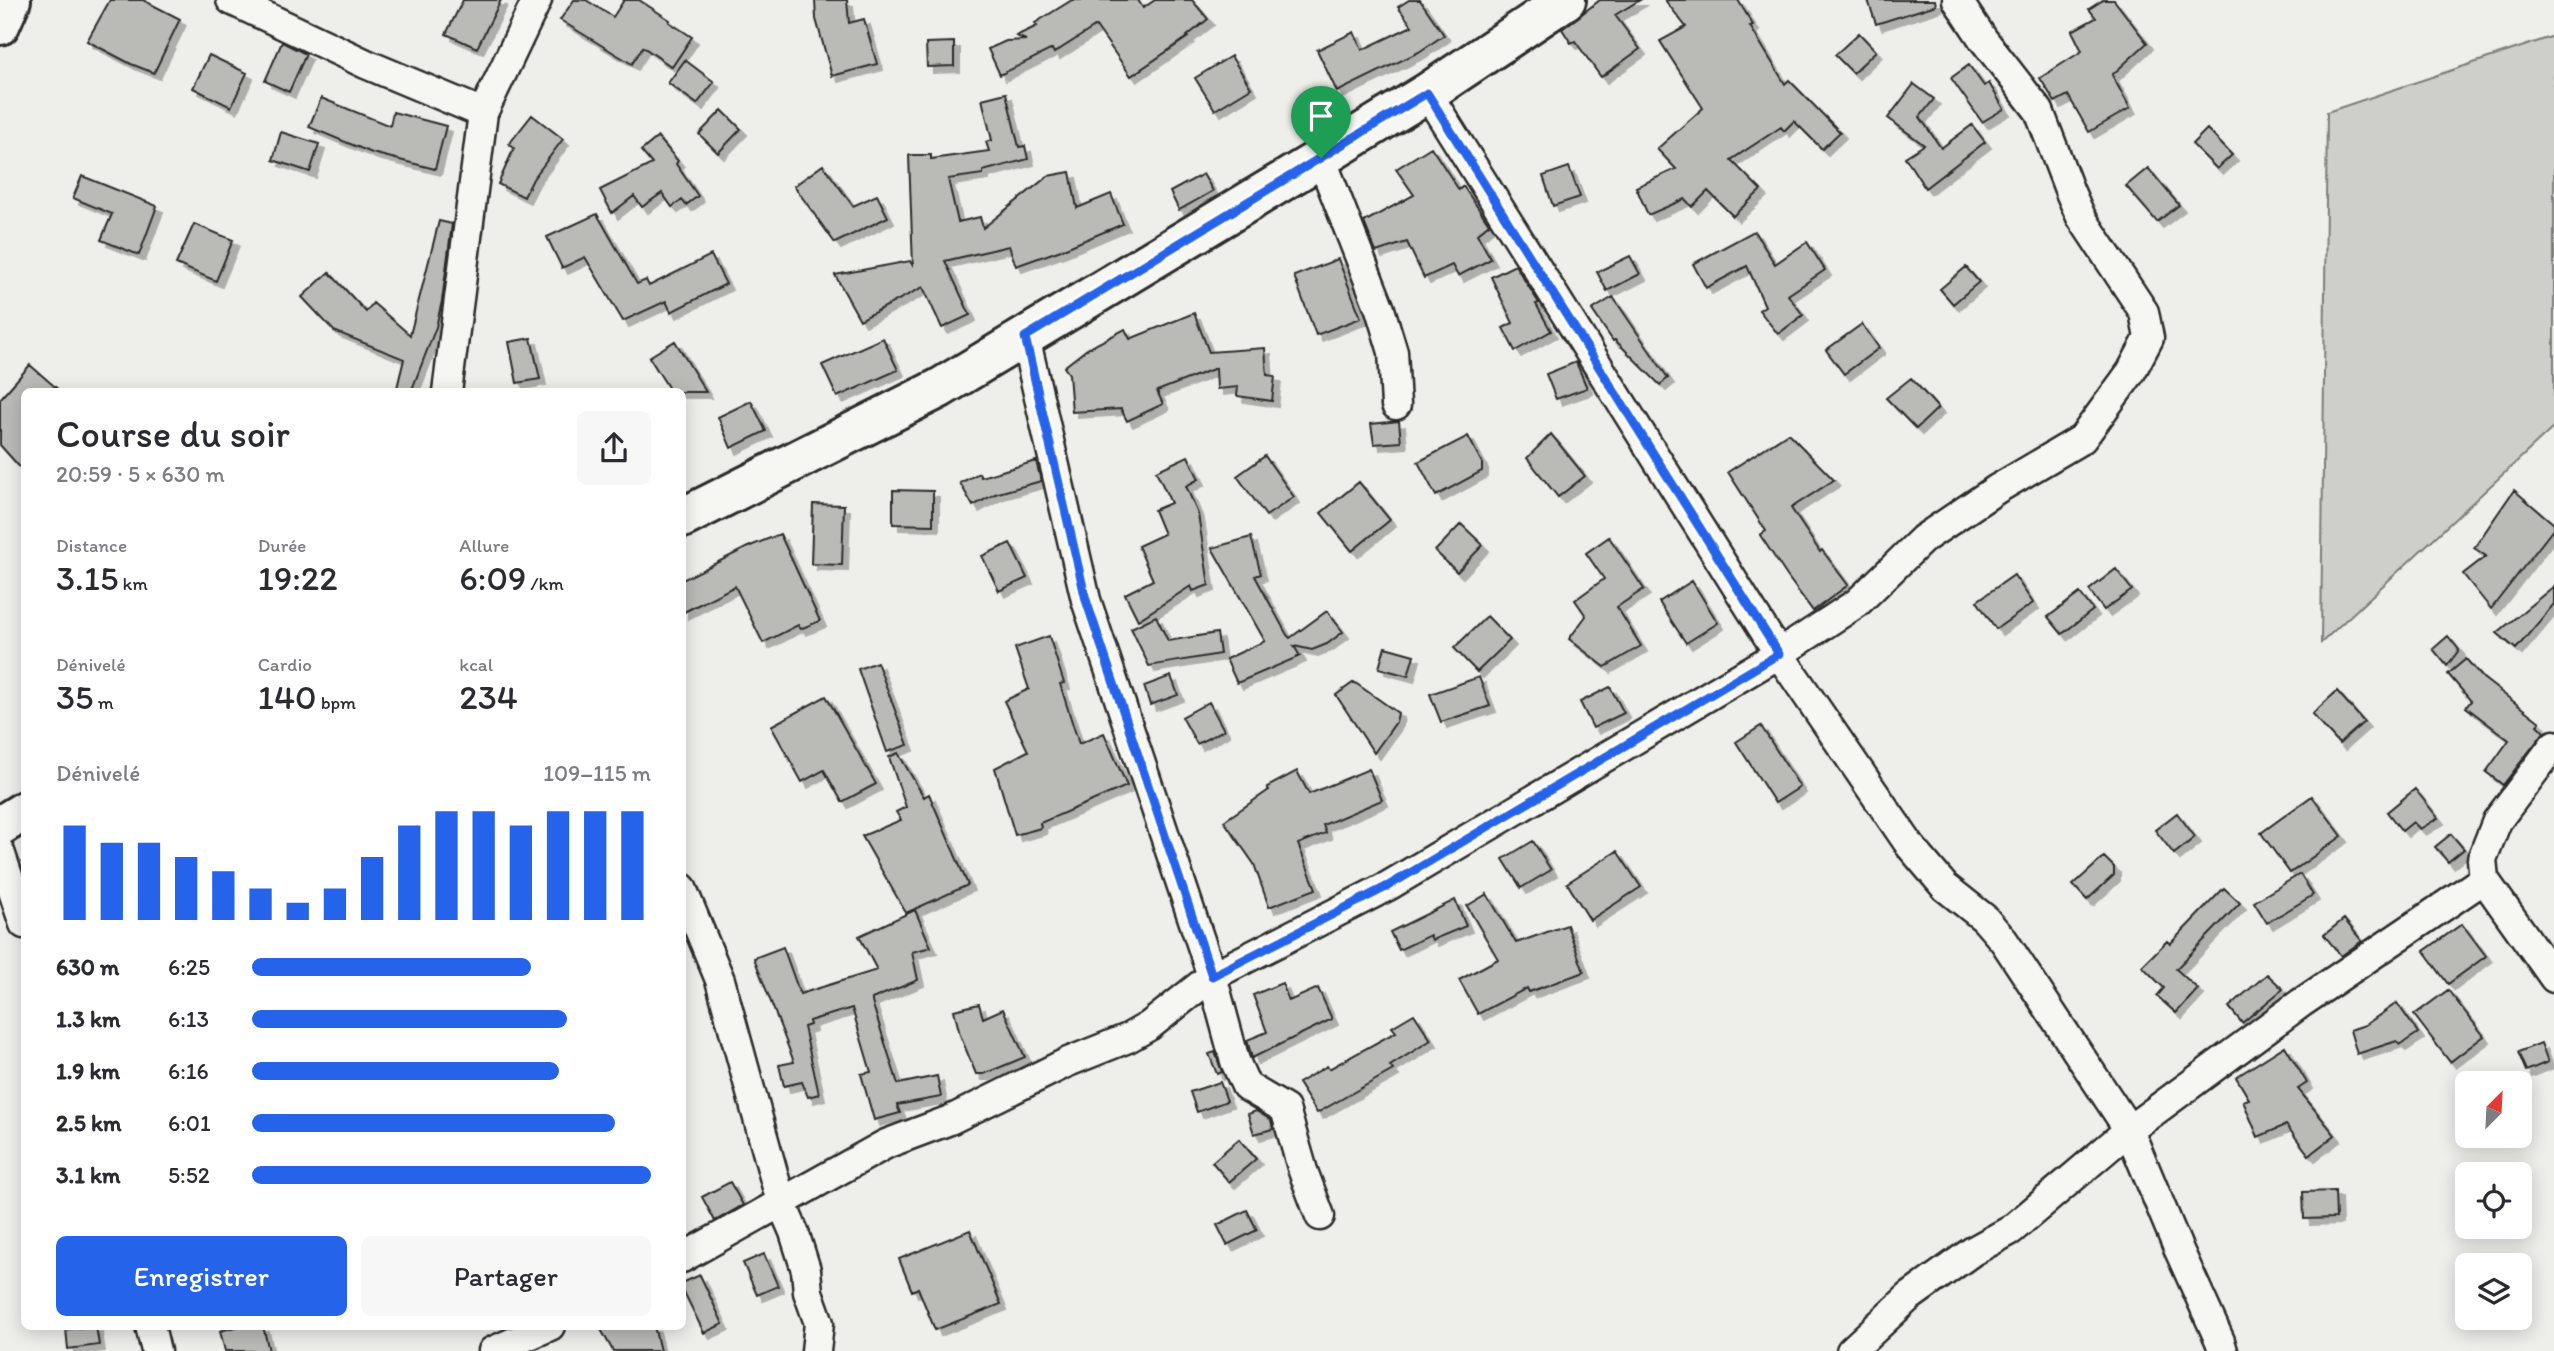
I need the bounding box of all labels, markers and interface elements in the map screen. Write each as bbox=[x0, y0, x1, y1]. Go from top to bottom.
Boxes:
pin bbox=[1291, 86, 1351, 158]
icon: arrive bbox=[1302, 97, 1340, 135]
text: Course du soir bbox=[56, 411, 290, 457]
button: share bbox=[577, 411, 651, 485]
text: 20:59 · 5 × 630 m bbox=[56, 460, 225, 488]
text: Distance bbox=[56, 534, 127, 557]
text: Durée bbox=[258, 534, 306, 557]
text: Allure bbox=[459, 534, 509, 557]
text: 3.15 bbox=[56, 557, 118, 599]
text: 19:22 bbox=[258, 557, 338, 599]
text: 6:09 bbox=[459, 557, 526, 599]
text: km bbox=[118, 572, 148, 595]
text: /km bbox=[526, 572, 564, 595]
text: Dénivelé bbox=[56, 653, 126, 676]
text: Cardio bbox=[258, 653, 312, 676]
text: kcal bbox=[459, 653, 493, 676]
text: 35 bbox=[56, 676, 93, 718]
text: 140 bbox=[258, 676, 317, 718]
text: 234 bbox=[459, 676, 518, 718]
text: m bbox=[93, 691, 114, 714]
text: bpm bbox=[317, 691, 356, 714]
text: Dénivelé bbox=[56, 759, 140, 787]
text: 109–115 m bbox=[543, 759, 651, 787]
text: 630 m bbox=[56, 953, 119, 981]
text: 6:25 bbox=[168, 953, 210, 981]
text: 1.3 km bbox=[56, 1005, 120, 1033]
text: 6:13 bbox=[168, 1005, 209, 1033]
text: 1.9 km bbox=[56, 1057, 120, 1085]
text: 6:16 bbox=[168, 1057, 209, 1085]
north arrow bbox=[2455, 1071, 2532, 1148]
map controls bbox=[2455, 1071, 2532, 1330]
text: 2.5 km bbox=[56, 1109, 121, 1137]
text: 6:01 bbox=[168, 1109, 211, 1137]
text: 3.1 km bbox=[56, 1161, 120, 1189]
text: 5:52 bbox=[168, 1161, 210, 1189]
button: locate bbox=[2455, 1162, 2532, 1239]
button: Enregistrer bbox=[56, 1236, 347, 1316]
button: Partager bbox=[361, 1236, 651, 1316]
button: layers bbox=[2455, 1253, 2532, 1330]

